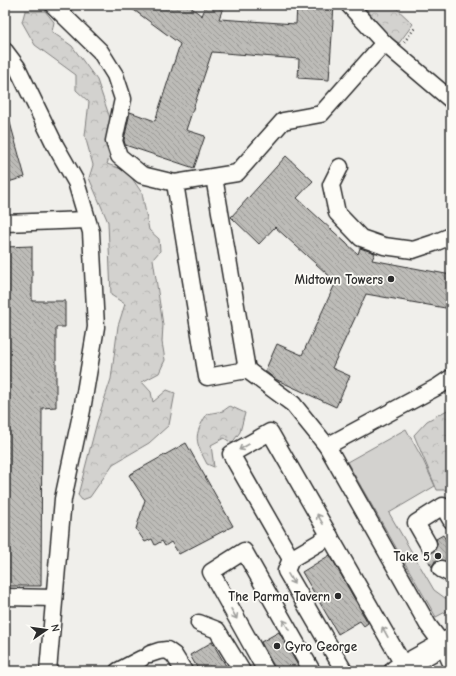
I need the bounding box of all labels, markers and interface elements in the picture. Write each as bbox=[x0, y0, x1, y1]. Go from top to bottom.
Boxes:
place label: Midtown Towers bbox=[294, 272, 383, 287]
marker: Midtown Towers bbox=[386, 274, 396, 284]
one-way arrow bbox=[238, 443, 250, 451]
one-way arrow bbox=[316, 513, 324, 525]
place label: Take 5 bbox=[394, 549, 430, 564]
marker: Take 5 bbox=[433, 551, 443, 561]
one-way arrow bbox=[287, 573, 295, 585]
place label: The Parma Tavern bbox=[228, 589, 330, 604]
marker: The Parma Tavern bbox=[333, 591, 343, 601]
one-way arrow bbox=[231, 608, 238, 620]
north arrow bbox=[26, 610, 66, 650]
one-way arrow bbox=[282, 619, 290, 631]
text: N bbox=[48, 623, 62, 633]
one-way arrow bbox=[380, 626, 388, 638]
place label: Gyro George bbox=[285, 639, 358, 654]
marker: Gyro George bbox=[272, 641, 282, 651]

